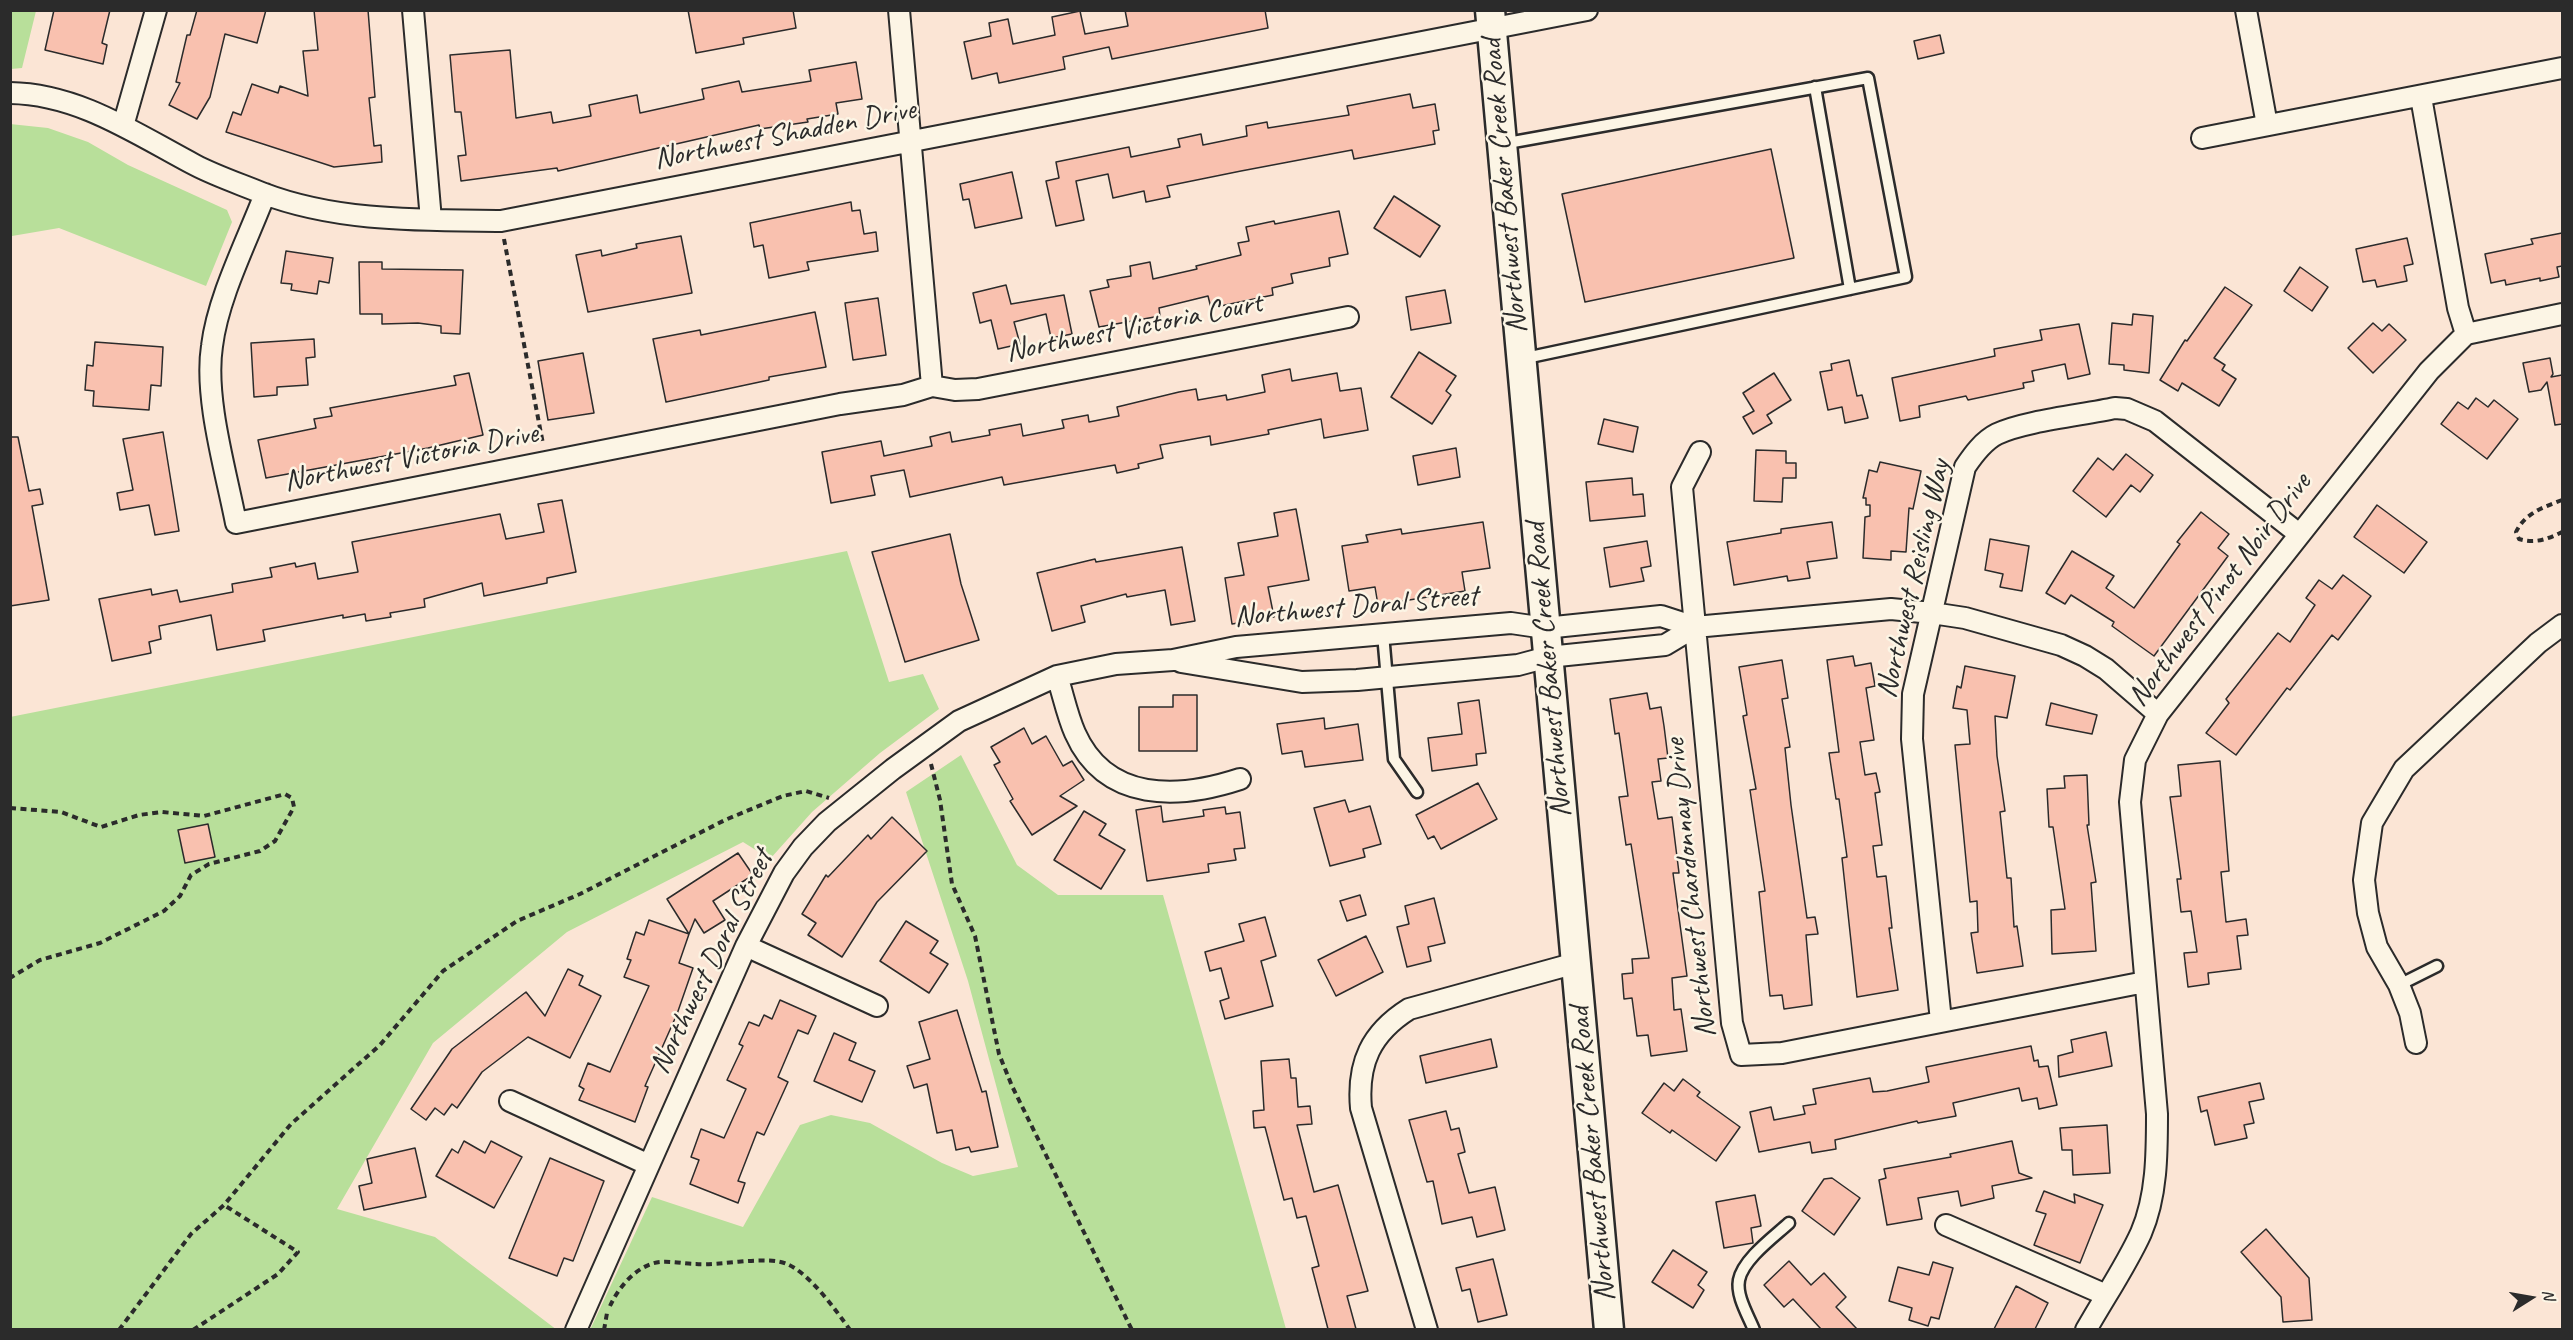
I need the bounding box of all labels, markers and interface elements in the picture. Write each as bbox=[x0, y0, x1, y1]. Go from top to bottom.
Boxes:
street label: Northwest Baker Creek Road bbox=[1474, 37, 1536, 335]
street label: Northwest Shadden Drive bbox=[651, 92, 919, 178]
street label: Northwest Victoria Court bbox=[1003, 285, 1265, 371]
street label: Northwest Victoria Drive bbox=[281, 416, 541, 500]
street label: Northwest Reisling Way bbox=[1869, 456, 1959, 702]
street label: Northwest Pinot Noir Drive bbox=[2121, 466, 2319, 714]
street label: Northwest Baker Creek Road bbox=[1518, 521, 1580, 819]
street label: Northwest Doral Street bbox=[1233, 578, 1479, 636]
street label: Northwest Chardonnay Drive bbox=[1657, 737, 1725, 1039]
street label: Northwest Doral Street bbox=[642, 844, 782, 1080]
street label: Northwest Baker Creek Road bbox=[1562, 1005, 1624, 1303]
north arrow bbox=[2501, 1268, 2561, 1328]
text: N bbox=[2538, 1288, 2559, 1301]

